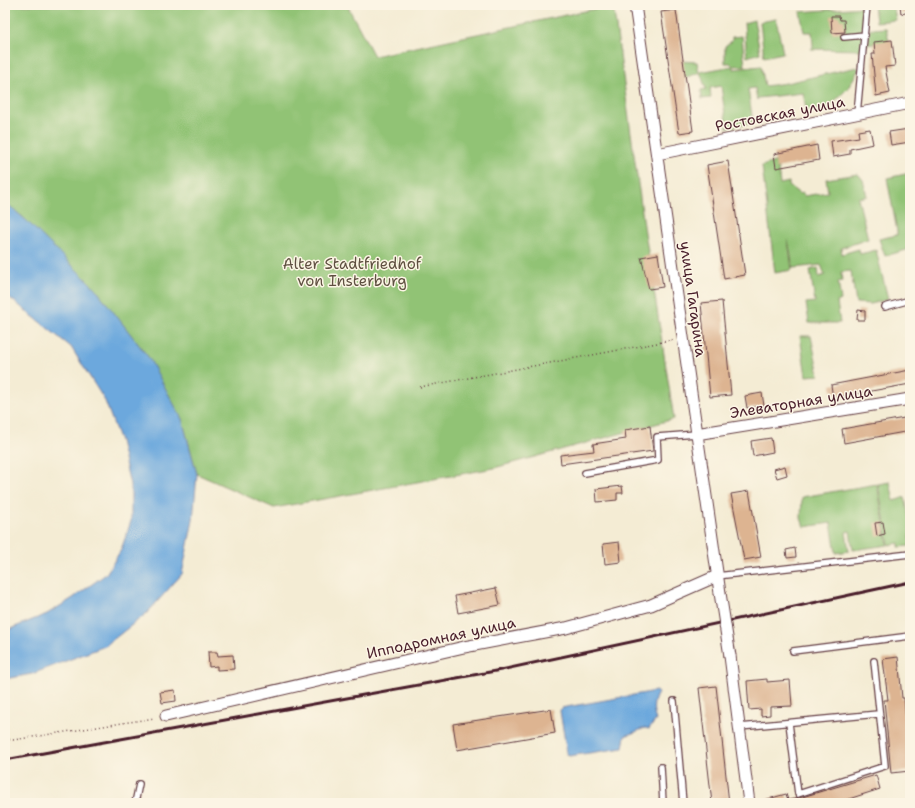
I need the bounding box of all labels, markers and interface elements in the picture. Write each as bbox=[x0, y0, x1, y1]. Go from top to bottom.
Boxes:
street label: Ростовская улица bbox=[713, 91, 847, 136]
street label: улица Гагарина bbox=[675, 240, 711, 359]
park label: Alter Stadtfriedhof von Insterburg bbox=[283, 254, 422, 291]
street label: Элеваторная улица bbox=[728, 381, 874, 423]
street label: Ипподромная улица bbox=[365, 612, 518, 664]

